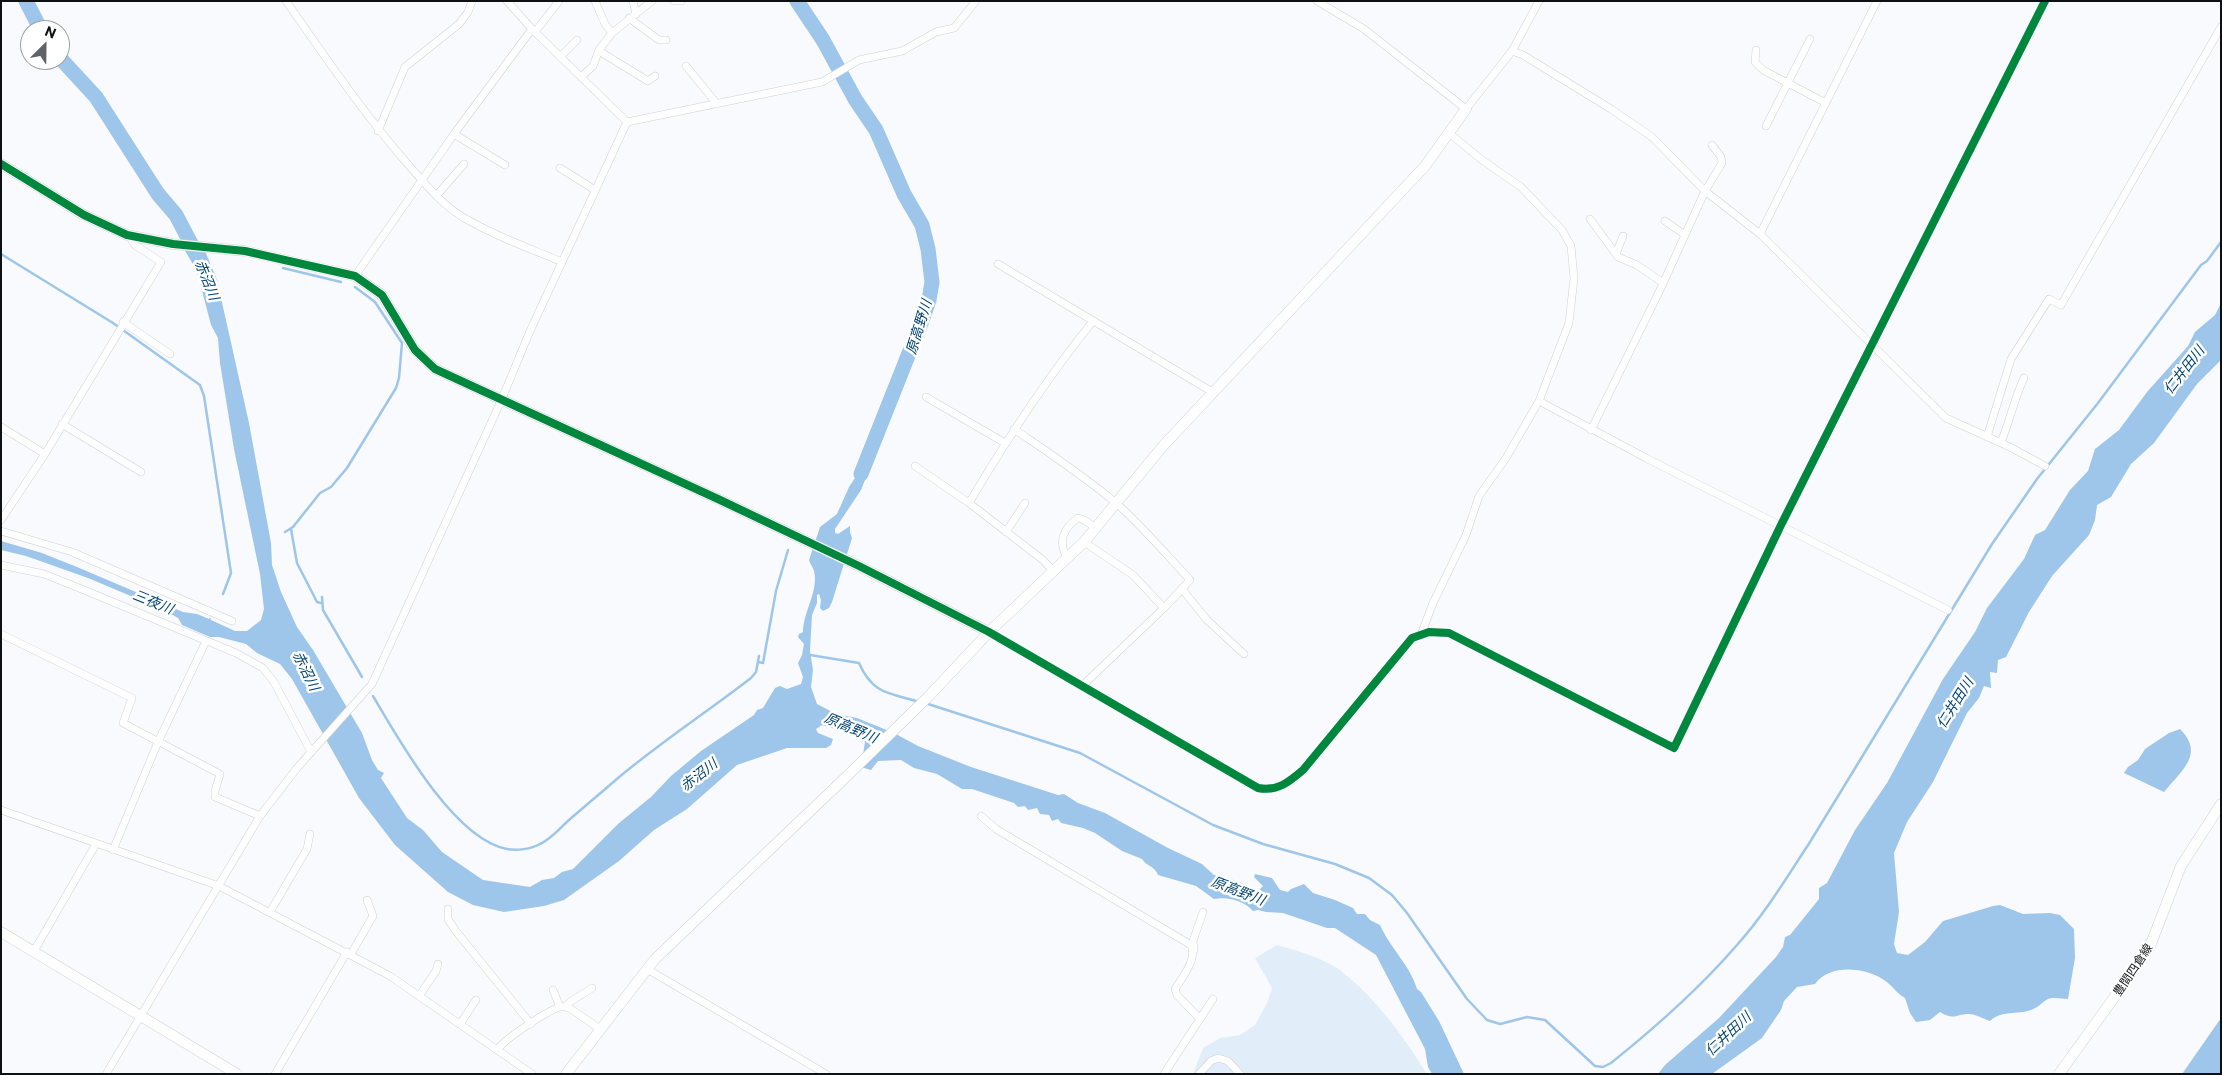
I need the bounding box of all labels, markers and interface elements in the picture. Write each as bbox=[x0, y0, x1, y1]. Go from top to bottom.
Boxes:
north arrow bbox=[20, 20, 70, 70]
text: N bbox=[43, 22, 59, 42]
water label: 赤沼川 bbox=[191, 257, 223, 303]
water label: 原高野川 bbox=[903, 298, 935, 356]
water label: 仁井田川 bbox=[2160, 343, 2208, 397]
water label: 三夜川 bbox=[130, 586, 176, 618]
water label: 赤沼川 bbox=[289, 648, 323, 694]
water label: 仁井田川 bbox=[1933, 675, 1977, 731]
water label: 原高野川 bbox=[822, 709, 880, 747]
water label: 赤沼川 bbox=[677, 755, 721, 795]
water label: 原高野川 bbox=[1209, 873, 1267, 909]
street label: 豊間四倉線 bbox=[2110, 941, 2156, 999]
water label: 仁井田川 bbox=[1702, 1009, 1754, 1059]

